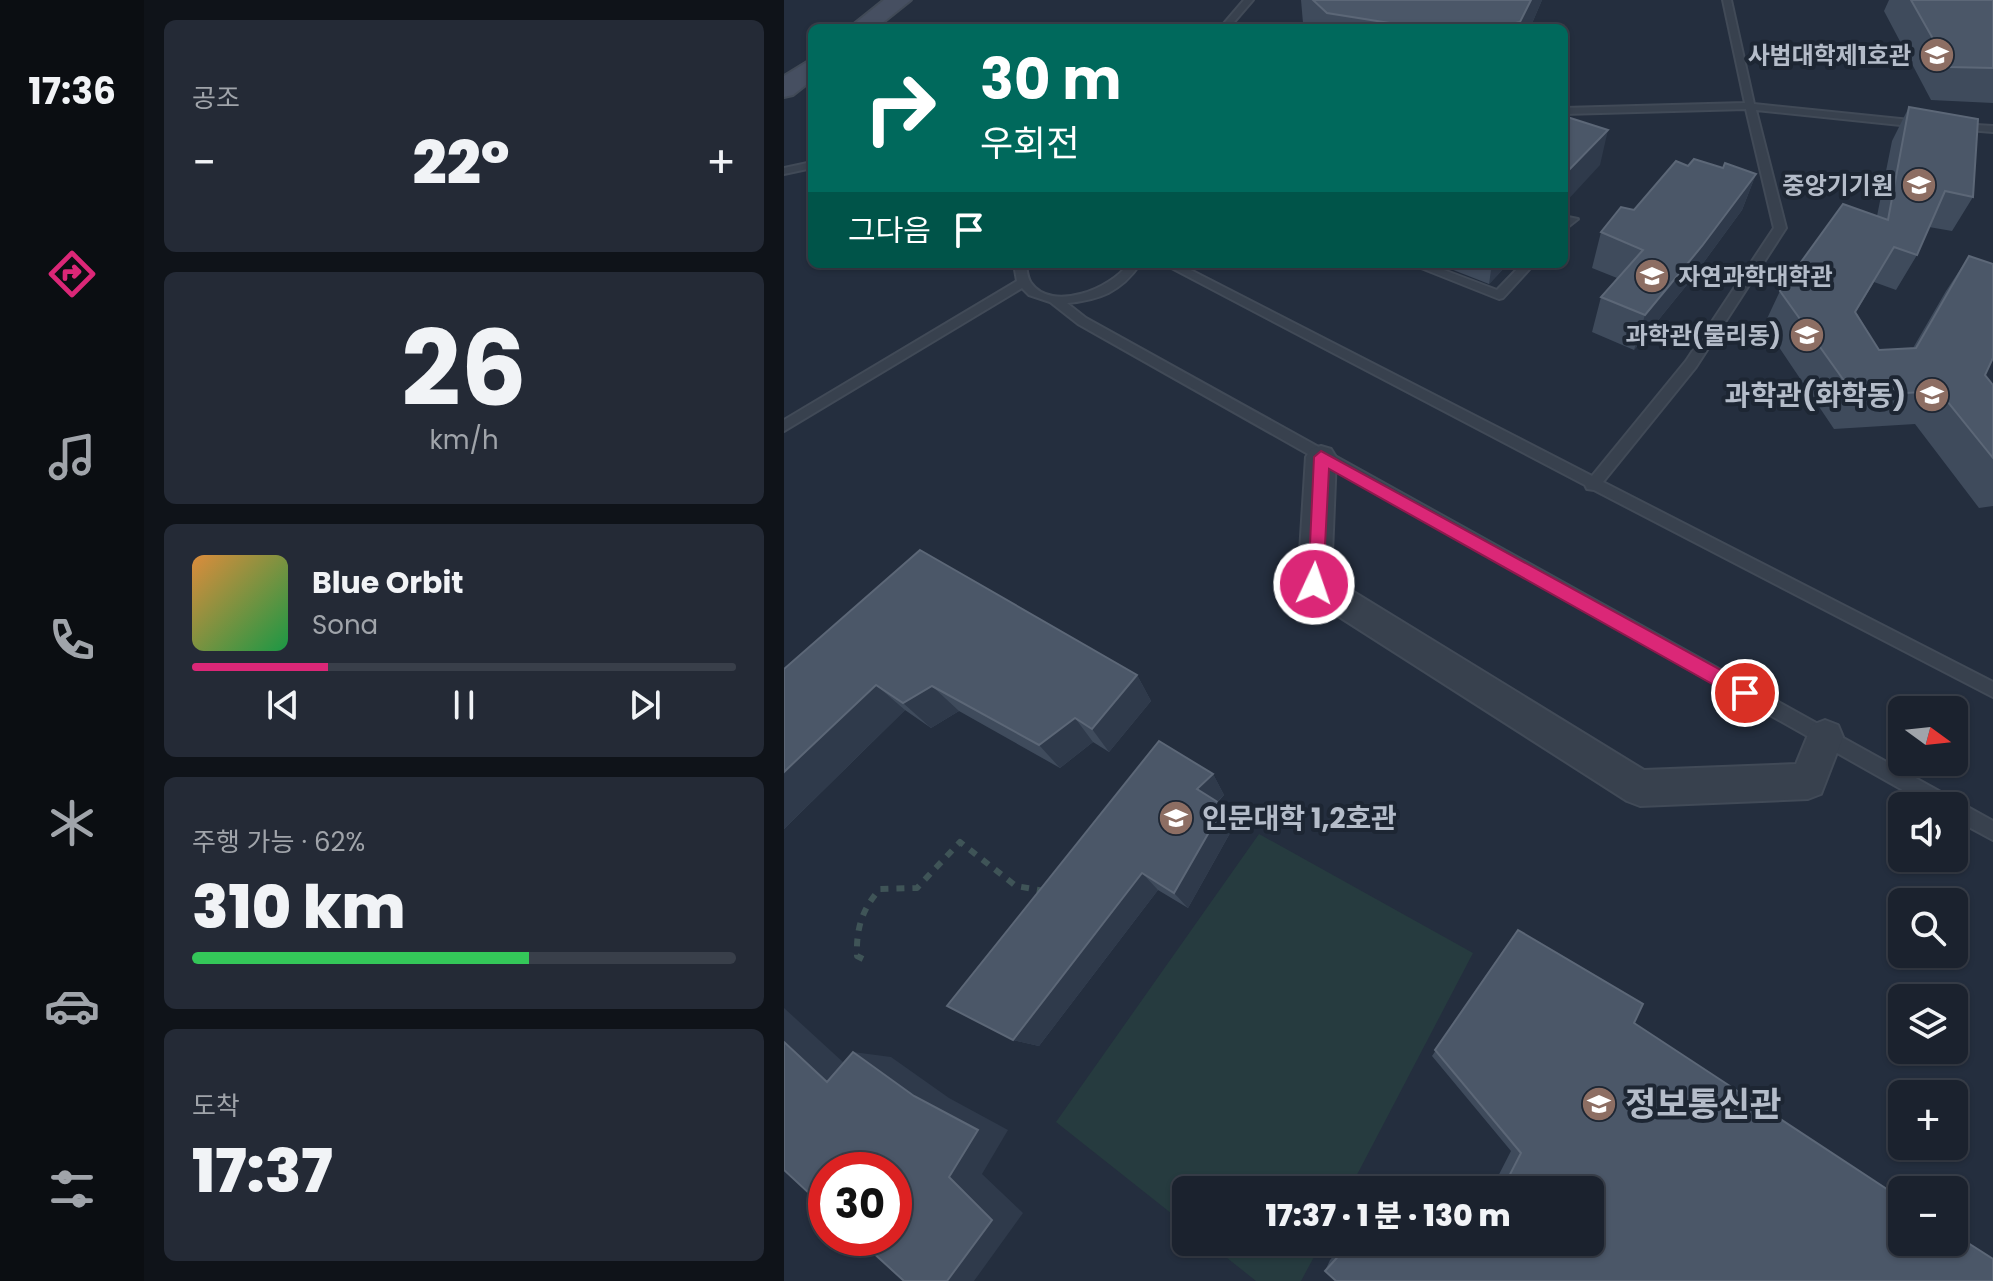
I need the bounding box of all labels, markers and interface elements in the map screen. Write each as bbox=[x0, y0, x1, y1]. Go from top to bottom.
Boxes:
school or university icon: 사범대학제1호관 bbox=[1918, 36, 1956, 74]
place label: 사범대학제1호관 bbox=[1747, 39, 1911, 72]
text: 30 m bbox=[980, 40, 1122, 119]
icon: right bbox=[848, 56, 952, 160]
text: 17:36 bbox=[28, 66, 116, 117]
text: 공조 bbox=[192, 80, 240, 116]
text: 우회전 bbox=[980, 118, 1079, 169]
text: 22° bbox=[413, 121, 510, 205]
text: − bbox=[192, 132, 216, 193]
text: + bbox=[706, 132, 736, 193]
school or university icon: 중앙기기원 bbox=[1900, 166, 1938, 204]
place label: 중앙기기원 bbox=[1783, 169, 1893, 202]
icon: arrive bbox=[947, 208, 991, 252]
text: 그다음 bbox=[848, 209, 931, 252]
icon: directions bbox=[44, 246, 100, 302]
school or university icon: 자연과학대학관 bbox=[1633, 257, 1671, 295]
place label: 자연과학대학관 bbox=[1678, 260, 1833, 293]
text: 26 bbox=[401, 296, 527, 441]
school or university icon: 과학관(물리동) bbox=[1788, 316, 1826, 354]
place label: 과학관(물리동) bbox=[1626, 319, 1781, 352]
place label: 과학관(화학동) bbox=[1725, 376, 1906, 415]
school or university icon: 과학관(화학동) bbox=[1913, 376, 1951, 414]
text: km/h bbox=[429, 422, 499, 458]
icon: music bbox=[44, 429, 100, 485]
position arrow bbox=[1272, 542, 1356, 626]
text: Blue Orbit bbox=[312, 561, 464, 604]
text: Sona bbox=[312, 607, 378, 643]
icon: phone bbox=[44, 612, 100, 668]
pin bbox=[1711, 659, 1779, 727]
icon: arrive bbox=[1723, 671, 1767, 715]
icon: previous bbox=[261, 683, 305, 727]
icon: pause bbox=[442, 683, 486, 727]
icon: next bbox=[623, 683, 667, 727]
north arrow bbox=[1888, 696, 1968, 776]
map controls bbox=[1888, 696, 1968, 1256]
button: sound bbox=[1888, 792, 1968, 872]
icon: climate bbox=[44, 795, 100, 851]
school or university icon: 인문대학 1,2호관 bbox=[1157, 799, 1195, 837]
place label: 인문대학 1,2호관 bbox=[1202, 799, 1397, 838]
text: 주행 가능 · 62% bbox=[192, 824, 365, 860]
text: 310 km bbox=[192, 865, 406, 949]
button: search bbox=[1888, 888, 1968, 968]
icon: car bbox=[44, 978, 100, 1034]
button: layers bbox=[1888, 984, 1968, 1064]
place label: 정보통신관 bbox=[1625, 1080, 1781, 1128]
button: + bbox=[1888, 1080, 1968, 1160]
school or university icon: 정보통신관 bbox=[1580, 1085, 1618, 1123]
text: 도착 bbox=[192, 1088, 240, 1124]
text: 17:37 bbox=[192, 1129, 333, 1213]
speed limit sign: 30 bbox=[808, 1152, 912, 1256]
icon: filters bbox=[44, 1161, 100, 1217]
button: − bbox=[1888, 1176, 1968, 1256]
text: 17:37 · 1 분 · 130 m bbox=[1265, 1194, 1511, 1237]

